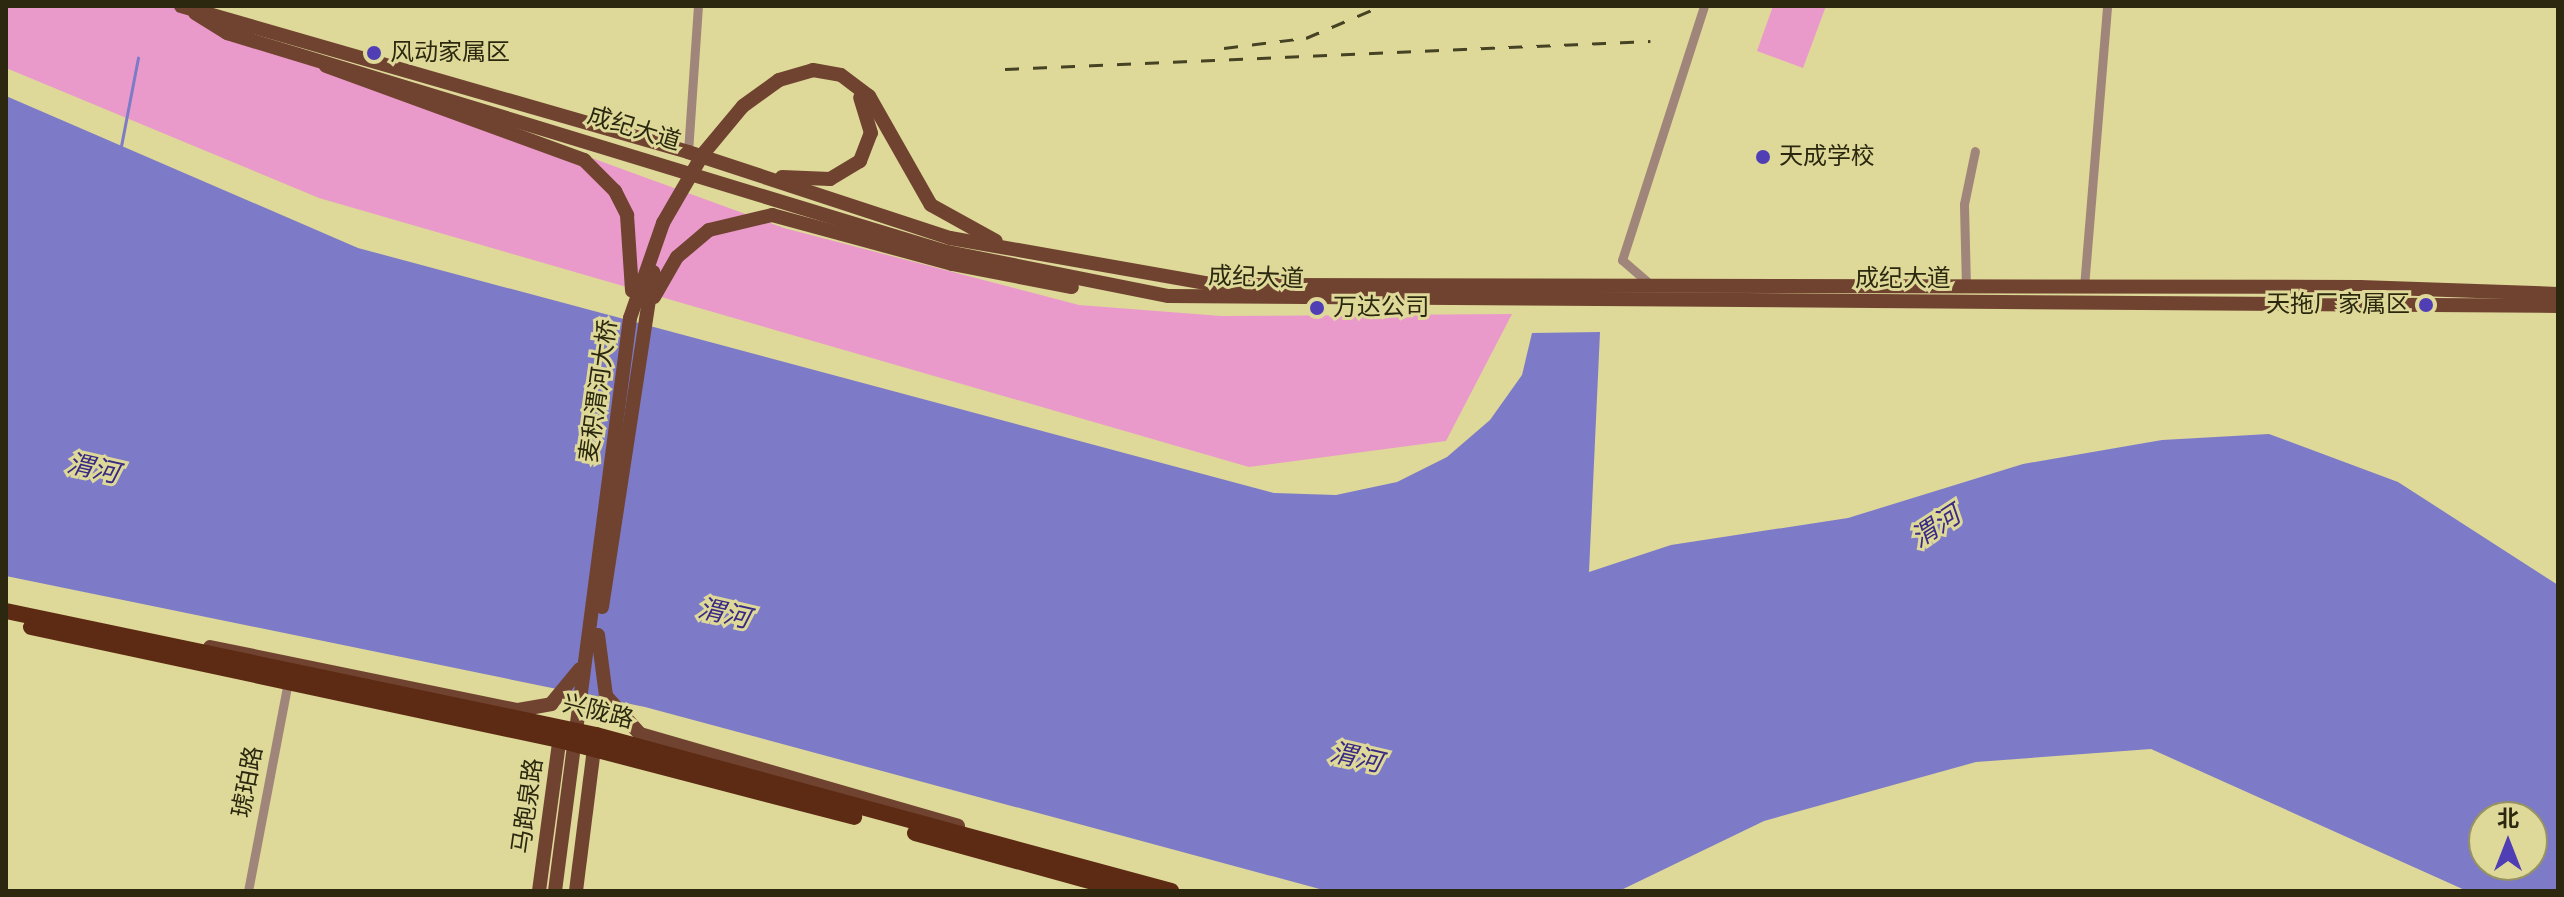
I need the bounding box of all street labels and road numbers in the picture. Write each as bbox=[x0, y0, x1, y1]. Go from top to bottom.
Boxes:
street label: 成纪大道 bbox=[584, 101, 684, 157]
street label: 成纪大道 bbox=[1208, 262, 1304, 294]
street label: 成纪大道 bbox=[1855, 265, 1951, 293]
street label: 麦积渭河大桥 bbox=[575, 318, 623, 464]
street label: 兴陇路 bbox=[560, 689, 636, 735]
street label: 琥珀路 bbox=[227, 744, 269, 820]
street label: 马跑泉路 bbox=[507, 756, 549, 856]

